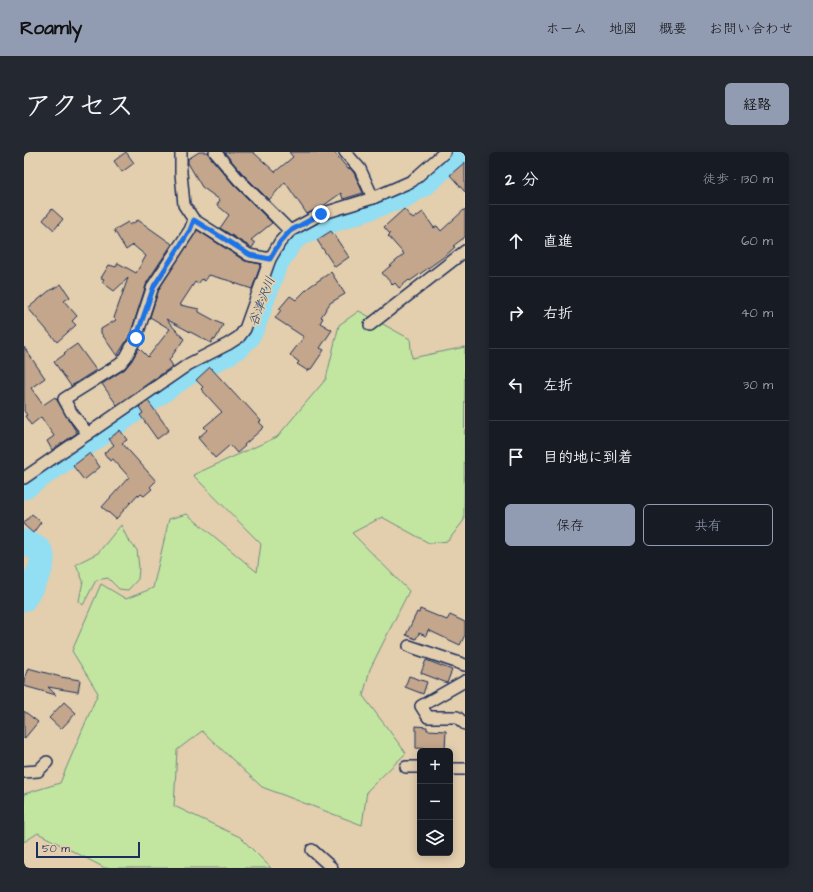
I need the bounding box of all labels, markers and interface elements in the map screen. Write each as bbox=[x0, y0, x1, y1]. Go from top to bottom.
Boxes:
text: Roamly bbox=[20, 15, 82, 42]
text: ホーム bbox=[546, 19, 587, 39]
text: 地図 bbox=[609, 19, 637, 39]
text: 概要 bbox=[659, 19, 687, 39]
text: お問い合わせ bbox=[709, 19, 793, 39]
button: 経路 bbox=[725, 83, 789, 125]
text: アクセス bbox=[24, 87, 134, 126]
text: 2 分 bbox=[505, 168, 539, 192]
text: 徒歩 · 130 m bbox=[703, 170, 773, 188]
route end bbox=[312, 205, 330, 223]
icon: ahead bbox=[505, 230, 527, 252]
text: 直進 bbox=[543, 231, 573, 252]
text: 60 m bbox=[741, 232, 773, 250]
water label: 谷津沢川 bbox=[244, 274, 280, 329]
icon: right bbox=[505, 302, 527, 324]
text: 右折 bbox=[543, 303, 573, 324]
text: 40 m bbox=[741, 304, 773, 322]
route start bbox=[127, 329, 145, 347]
icon: left bbox=[505, 374, 527, 396]
text: 左折 bbox=[543, 375, 573, 396]
text: 30 m bbox=[743, 376, 773, 394]
icon: arrive bbox=[505, 446, 527, 468]
text: 目的地に到着 bbox=[543, 447, 633, 468]
button: 保存 bbox=[505, 504, 635, 546]
button: 共有 bbox=[643, 504, 773, 546]
map controls bbox=[417, 748, 453, 856]
button: + bbox=[417, 748, 453, 784]
button: − bbox=[417, 784, 453, 820]
button: layers bbox=[417, 820, 453, 856]
scale bar bbox=[36, 840, 140, 859]
text: 50 m bbox=[42, 841, 70, 856]

